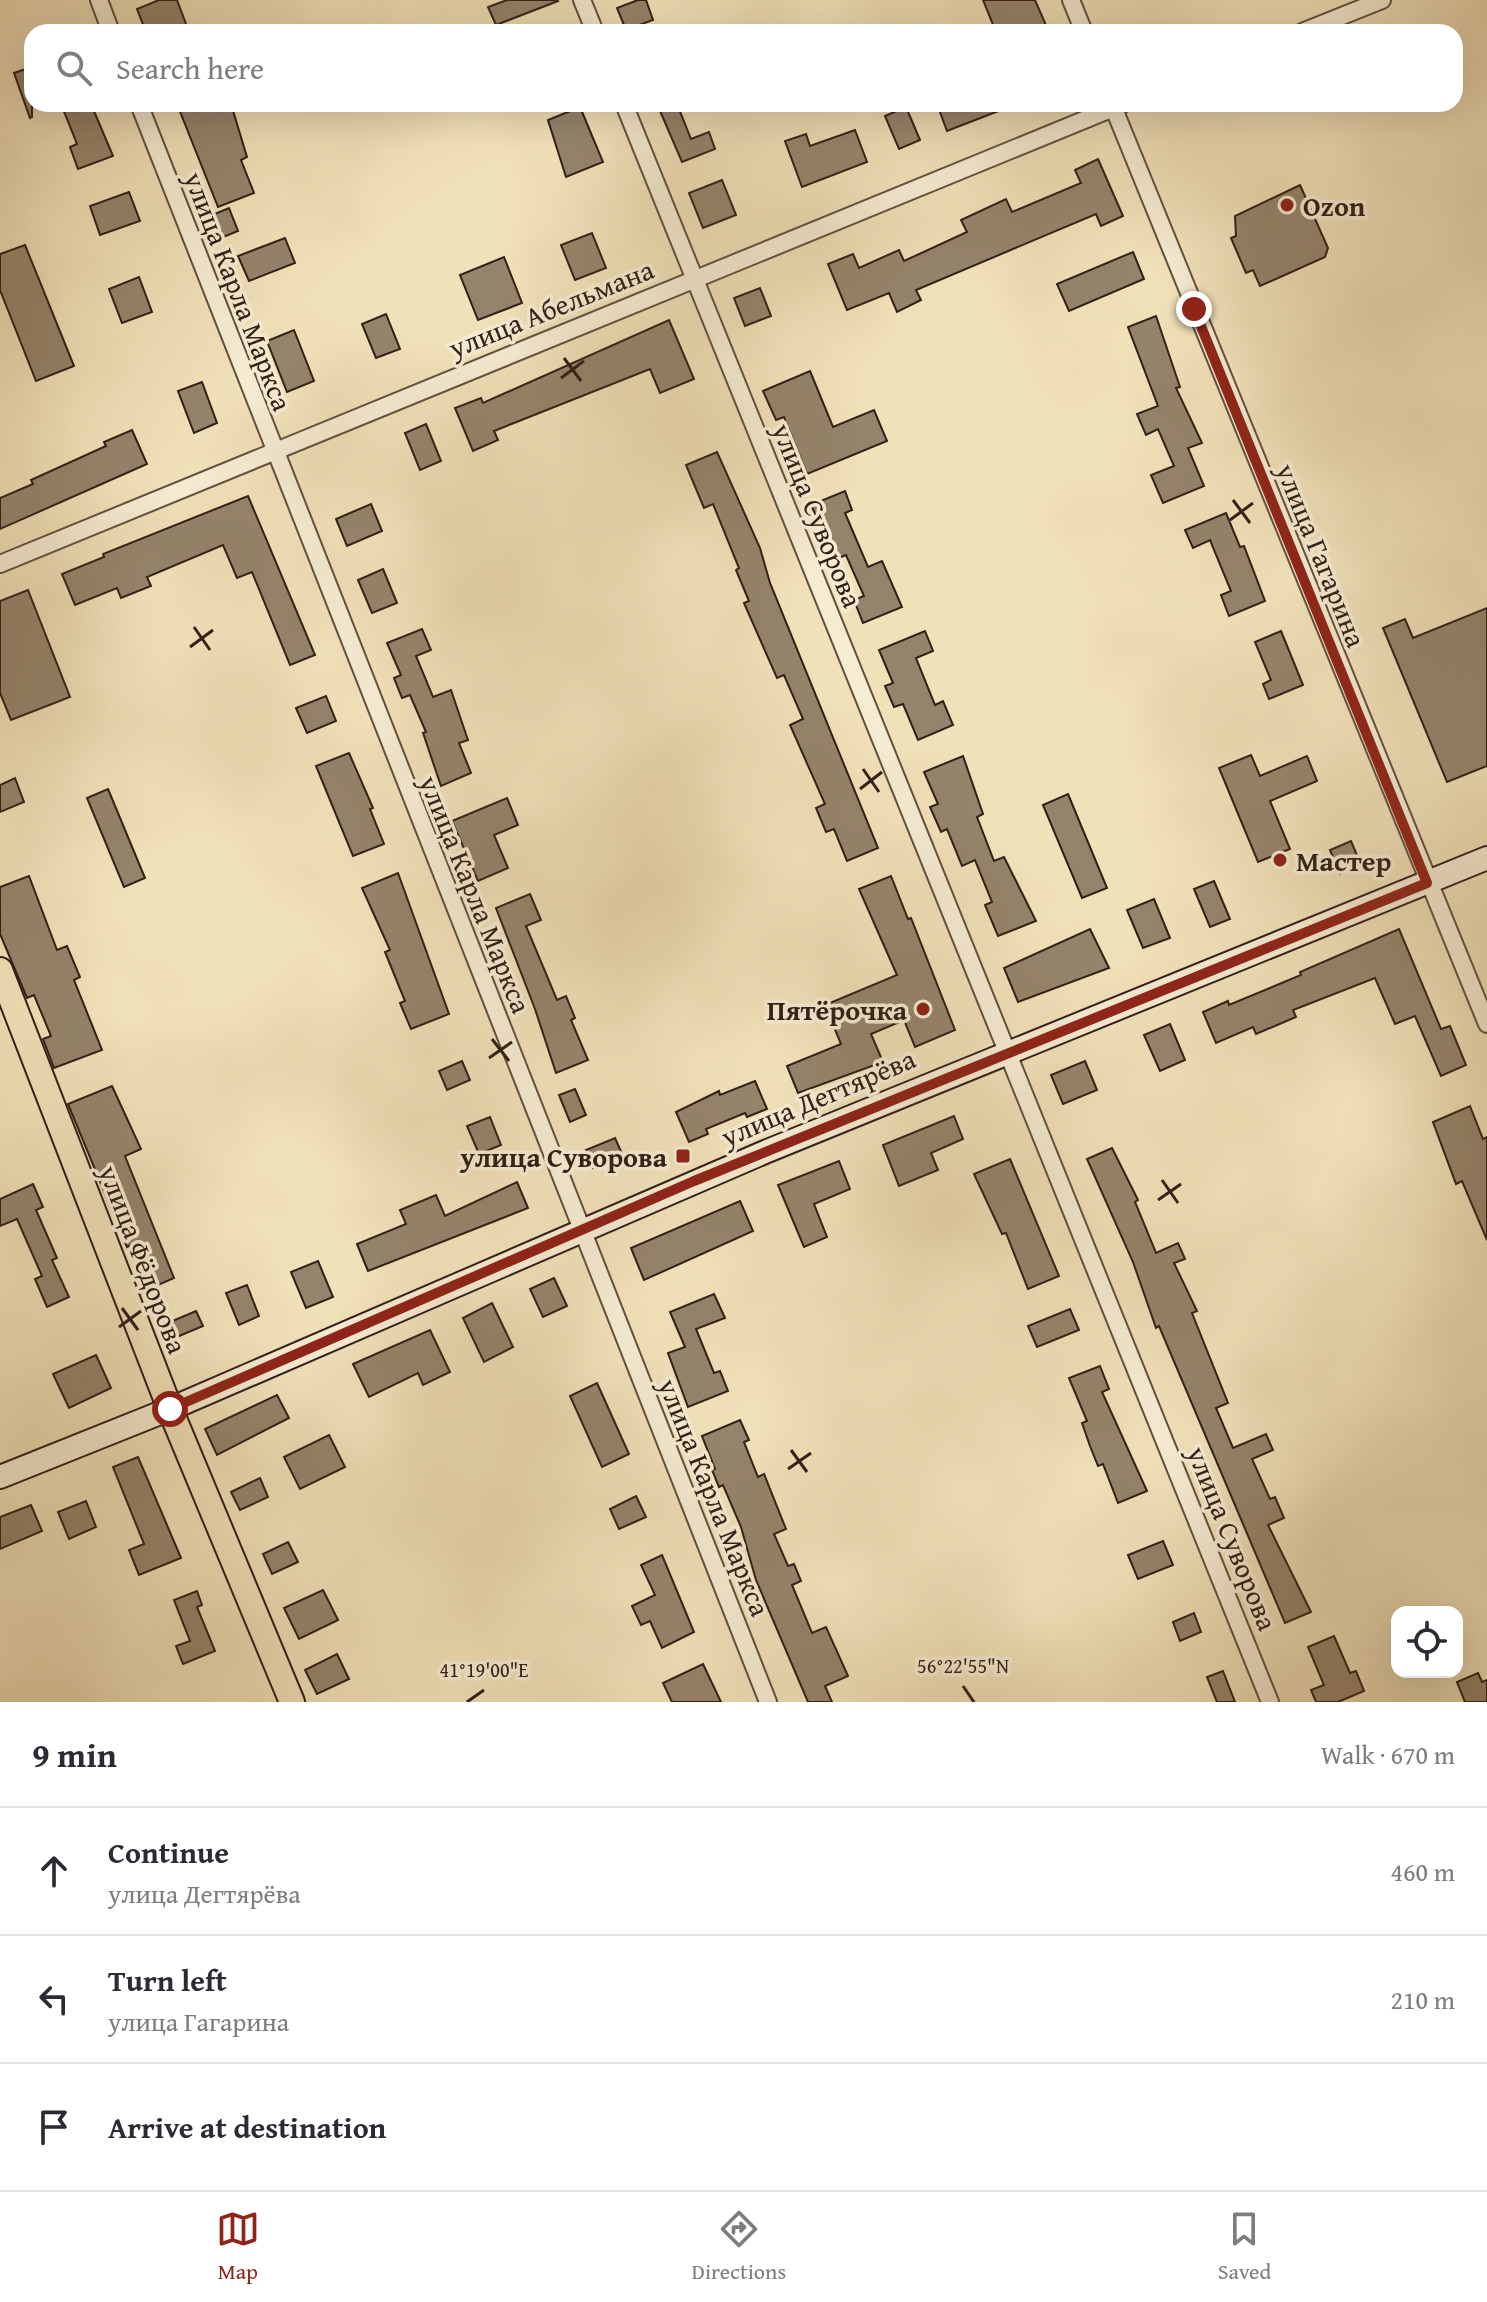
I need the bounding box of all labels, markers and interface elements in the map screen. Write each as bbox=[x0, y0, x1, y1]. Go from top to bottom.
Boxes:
search box bbox=[24, 24, 1463, 112]
icon: search bbox=[52, 46, 96, 90]
text: Search here bbox=[116, 46, 264, 90]
street label: улица Карла Маркса bbox=[174, 165, 304, 417]
place label: Ozon bbox=[1303, 185, 1366, 226]
marker: Ozon bbox=[1278, 196, 1296, 214]
street label: улица Абельмана bbox=[441, 248, 660, 368]
route end bbox=[1176, 291, 1212, 327]
street label: улица Суворова bbox=[762, 416, 874, 614]
street label: улица Гагарина bbox=[1266, 456, 1378, 654]
street label: улица Карла Маркса bbox=[409, 768, 543, 1020]
place label: Мастер bbox=[1296, 840, 1392, 881]
marker: Мастер bbox=[1271, 851, 1289, 869]
place label: Пятёрочка bbox=[767, 989, 908, 1030]
marker: Пятёрочка bbox=[914, 1000, 932, 1018]
street label: улица Дегтярёва bbox=[714, 1037, 922, 1157]
place label: улица Суворова bbox=[459, 1136, 668, 1177]
marker: улица Суворова bbox=[674, 1147, 692, 1165]
street label: улица Фёдорова bbox=[89, 1158, 199, 1360]
street label: улица Карла Маркса bbox=[648, 1371, 782, 1623]
route start bbox=[152, 1391, 188, 1427]
street label: улица Суворова bbox=[1177, 1439, 1289, 1637]
map controls bbox=[1391, 1606, 1463, 1678]
button: locate bbox=[1391, 1606, 1463, 1678]
text: 56°22'55"N bbox=[917, 1651, 1009, 1680]
text: 41°19'00"E bbox=[440, 1655, 528, 1684]
text: 9 min bbox=[32, 1730, 117, 1779]
text: Walk · 670 m bbox=[1321, 1735, 1455, 1774]
text: Continue bbox=[108, 1830, 229, 1874]
icon: ahead bbox=[32, 1849, 76, 1893]
text: 460 m bbox=[1390, 1852, 1455, 1891]
text: улица Дегтярёва bbox=[108, 1874, 301, 1913]
text: Turn left bbox=[108, 1958, 227, 2002]
icon: left bbox=[32, 1977, 76, 2021]
text: 210 m bbox=[1390, 1980, 1455, 2019]
text: улица Гагарина bbox=[108, 2002, 289, 2041]
icon: arrive bbox=[32, 2105, 76, 2149]
text: Arrive at destination bbox=[108, 2105, 386, 2149]
tab: Map bbox=[216, 2207, 260, 2287]
tab: Directions bbox=[692, 2207, 786, 2287]
tab: Saved bbox=[1218, 2207, 1271, 2287]

